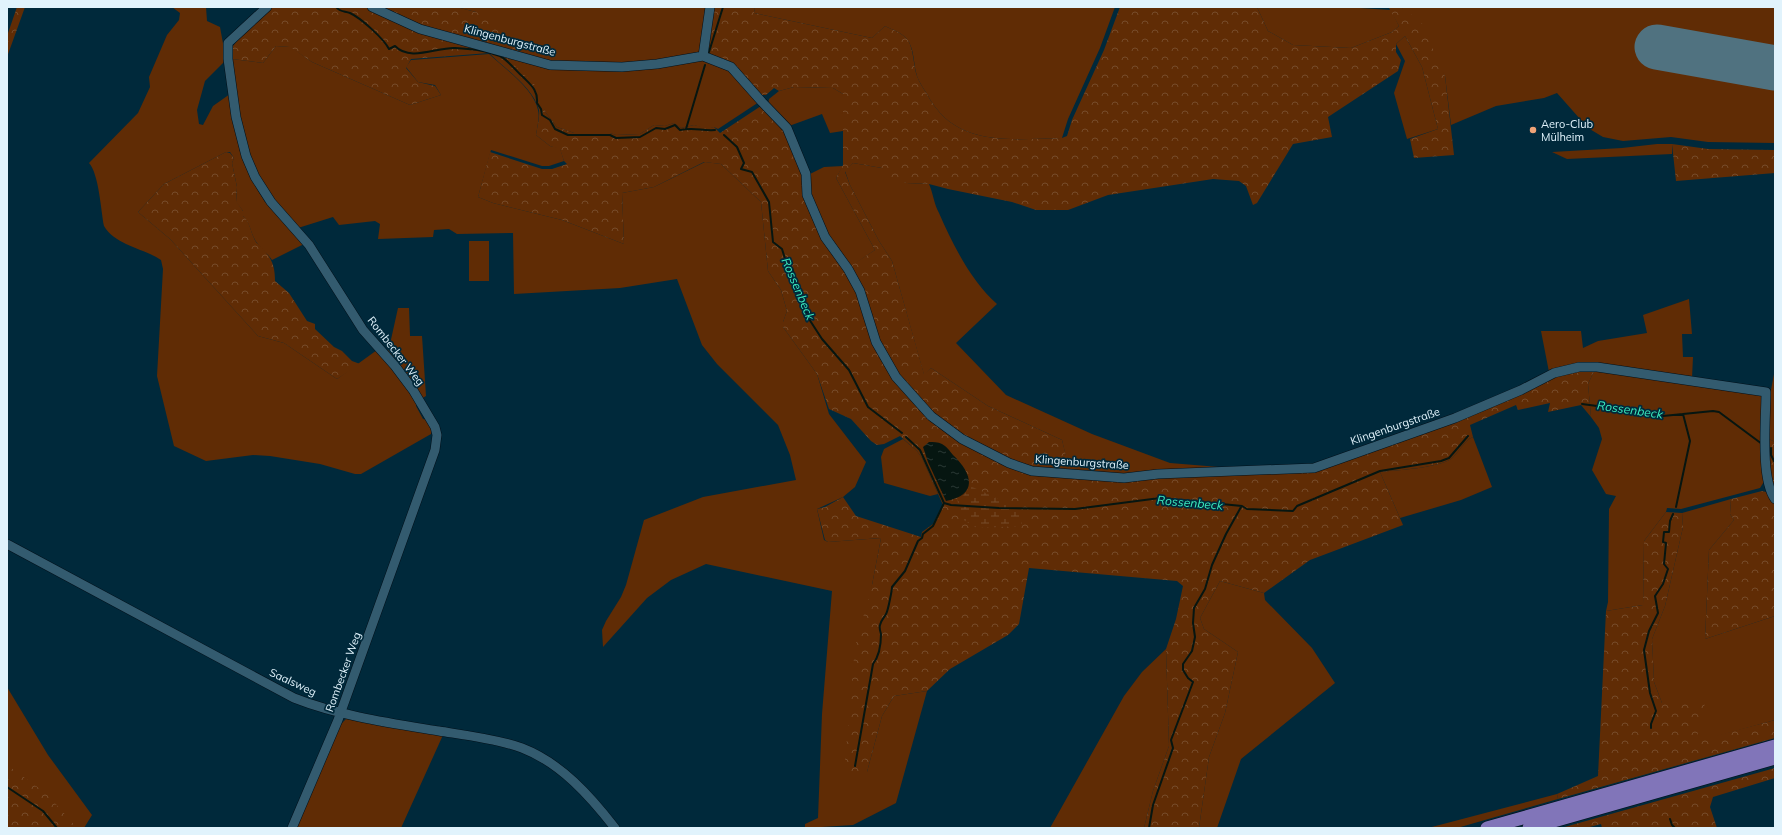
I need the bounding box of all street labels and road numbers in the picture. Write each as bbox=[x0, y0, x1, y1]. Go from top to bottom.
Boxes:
street label: Klingenburgstraße bbox=[463, 21, 557, 59]
street label: Rombecker Weg bbox=[365, 314, 427, 388]
street label: Klingenburgstraße bbox=[1348, 404, 1442, 448]
street label: Klingenburgstraße bbox=[1035, 452, 1129, 472]
street label: Rombecker Weg bbox=[322, 630, 364, 714]
street label: Saalsweg bbox=[267, 665, 319, 699]

